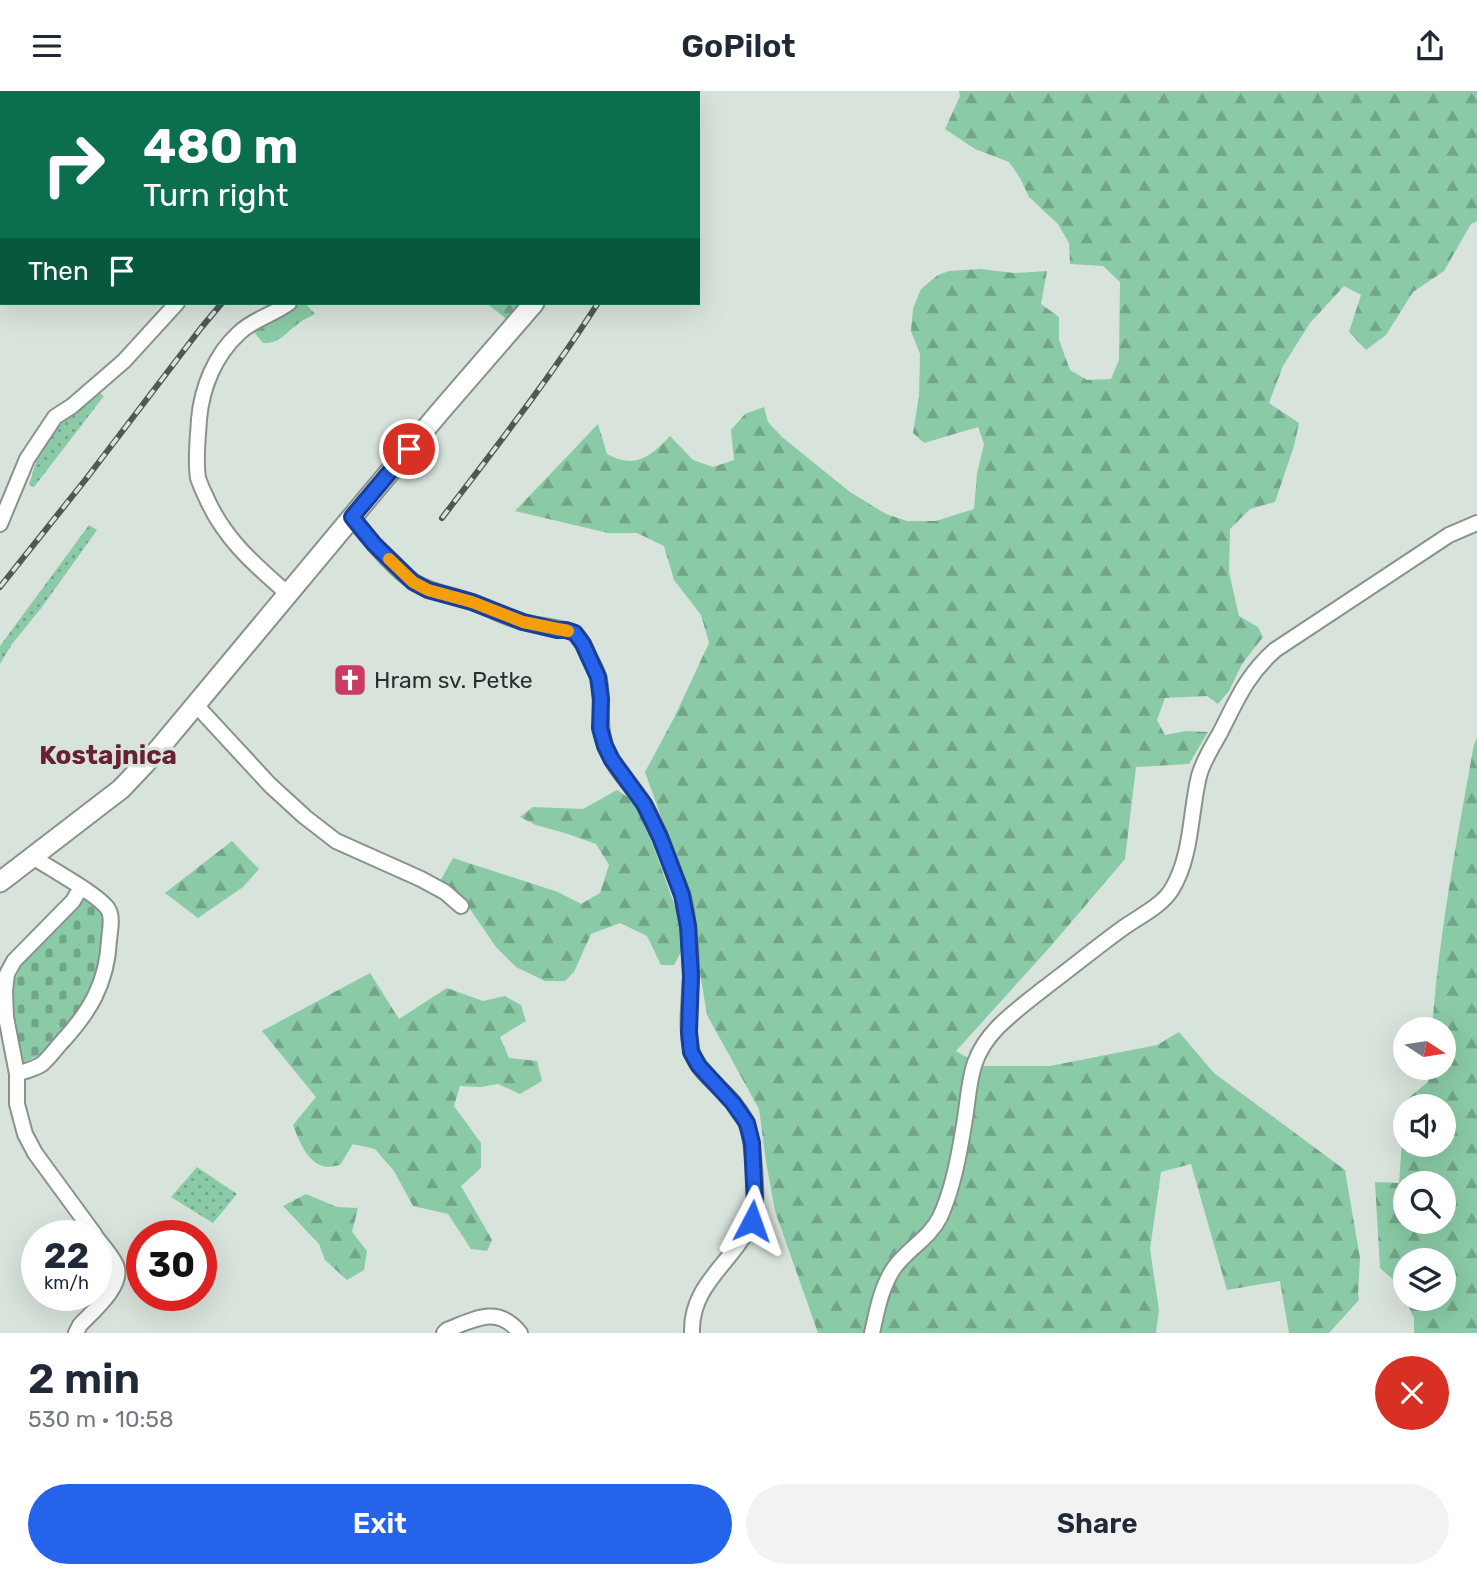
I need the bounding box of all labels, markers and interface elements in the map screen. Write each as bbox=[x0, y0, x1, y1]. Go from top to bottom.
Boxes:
icon: menu bbox=[28, 27, 66, 65]
text: GoPilot bbox=[681, 27, 796, 65]
icon: share bbox=[1411, 27, 1449, 65]
text: 480 m bbox=[143, 117, 298, 175]
icon: right bbox=[28, 119, 119, 210]
text: Turn right bbox=[143, 176, 288, 214]
icon: arrive bbox=[103, 252, 141, 290]
text: Then bbox=[28, 256, 89, 287]
pin bbox=[379, 419, 439, 479]
icon: arrive bbox=[390, 430, 428, 468]
church icon: Hram sv. Petke bbox=[331, 661, 369, 699]
place label: Hram sv. Petke bbox=[374, 666, 533, 694]
district label: Kostajnica bbox=[39, 740, 177, 771]
north arrow bbox=[1393, 1017, 1456, 1080]
map controls bbox=[1393, 1017, 1456, 1311]
button: sound bbox=[1393, 1094, 1456, 1157]
button: search bbox=[1393, 1171, 1456, 1234]
position arrow bbox=[715, 1184, 789, 1258]
speed limit sign: 30 bbox=[126, 1220, 217, 1311]
text: 22 bbox=[44, 1235, 89, 1277]
button: layers bbox=[1393, 1248, 1456, 1311]
text: km/h bbox=[44, 1272, 89, 1294]
text: 2 min bbox=[28, 1354, 140, 1404]
button: close bbox=[1375, 1356, 1449, 1430]
text: 530 m · 10:58 bbox=[28, 1405, 174, 1433]
button: Exit bbox=[28, 1484, 732, 1564]
button: Share bbox=[746, 1484, 1449, 1564]

